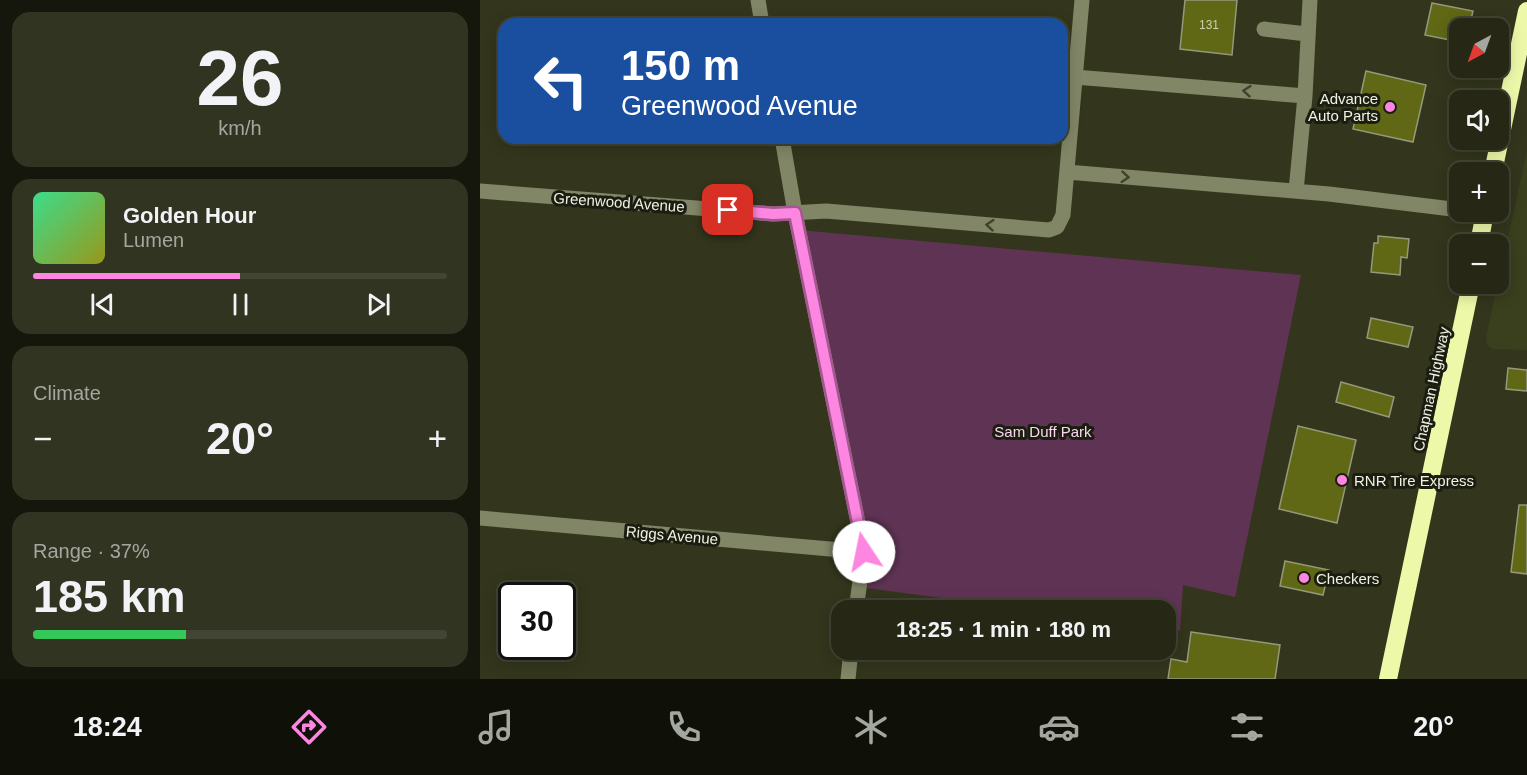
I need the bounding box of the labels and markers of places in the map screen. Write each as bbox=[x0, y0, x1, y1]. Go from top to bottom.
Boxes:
place label: Advance Auto Parts bbox=[1308, 90, 1378, 124]
marker: Advance Auto Parts bbox=[1383, 100, 1397, 114]
pin bbox=[702, 184, 753, 235]
place label: RNR Tire Express bbox=[1354, 472, 1474, 489]
marker: RNR Tire Express bbox=[1335, 473, 1349, 487]
place label: Checkers bbox=[1316, 570, 1379, 587]
marker: Checkers bbox=[1297, 571, 1311, 585]

